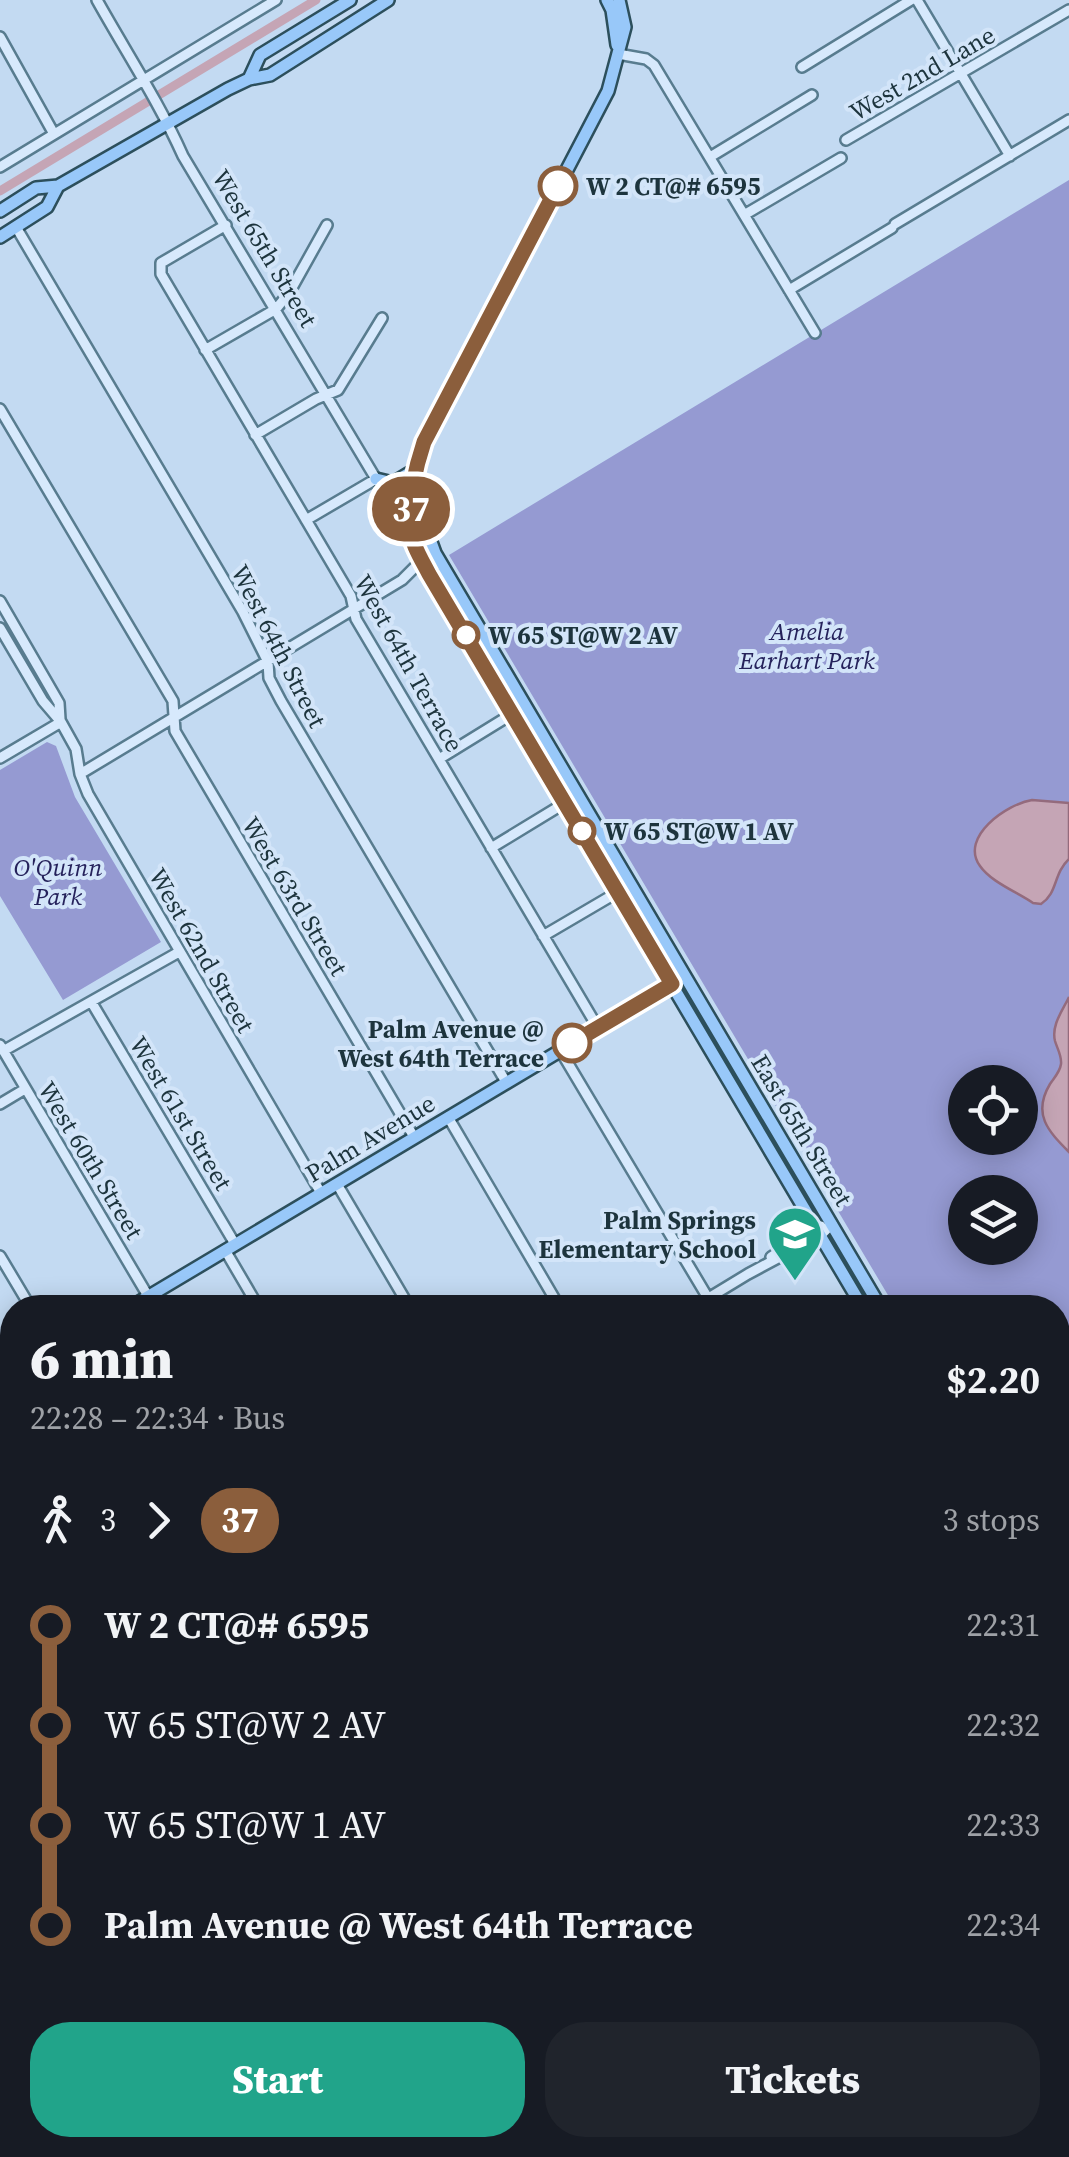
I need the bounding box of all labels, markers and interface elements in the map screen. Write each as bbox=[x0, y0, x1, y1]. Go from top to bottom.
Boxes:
street label: West 2nd Lane bbox=[843, 18, 1001, 128]
street label: West 65th Street bbox=[204, 163, 326, 334]
marker: W 2 CT@# 6595 bbox=[539, 167, 577, 205]
place label: W 2 CT@# 6595 bbox=[586, 169, 760, 203]
line badge: 37 bbox=[366, 476, 456, 542]
text: 37 bbox=[392, 485, 430, 533]
street label: West 64th Street bbox=[223, 559, 335, 734]
street label: West 64th Terrace bbox=[346, 568, 472, 758]
park label: Amelia Earhart Park bbox=[738, 614, 875, 677]
place label: W 65 ST@W 2 AV bbox=[488, 618, 678, 652]
marker: W 65 ST@W 2 AV bbox=[453, 622, 479, 648]
street label: West 63rd Street bbox=[234, 810, 356, 983]
place label: W 65 ST@W 1 AV bbox=[604, 814, 794, 848]
marker: W 65 ST@W 1 AV bbox=[569, 818, 595, 844]
park label: O'Quinn Park bbox=[14, 850, 102, 913]
street label: West 62nd Street bbox=[141, 862, 263, 1039]
place label: Palm Avenue @ West 64th Terrace bbox=[338, 1012, 544, 1075]
marker: Palm Avenue @ West 64th Terrace bbox=[553, 1024, 591, 1062]
street label: West 61st Street bbox=[122, 1030, 241, 1197]
street label: East 65th Street bbox=[743, 1048, 861, 1213]
map controls bbox=[948, 1065, 1038, 1265]
button: locate bbox=[948, 1065, 1038, 1155]
street label: West 60th Street bbox=[30, 1075, 152, 1246]
street label: Palm Avenue bbox=[299, 1086, 441, 1190]
button: layers bbox=[948, 1175, 1038, 1265]
place label: Palm Springs Elementary School bbox=[539, 1203, 756, 1266]
school or university icon: Palm Springs Elementary School bbox=[765, 1204, 825, 1283]
text: 6 min bbox=[30, 1321, 173, 1396]
text: $2.20 bbox=[946, 1354, 1040, 1406]
text: 22:28 – 22:34 · Bus bbox=[30, 1396, 285, 1440]
icon: walk bbox=[30, 1493, 85, 1548]
icon: forward bbox=[131, 1493, 186, 1548]
text: 37 bbox=[221, 1496, 259, 1544]
text: 3 bbox=[100, 1498, 116, 1542]
text: 3 stops bbox=[942, 1498, 1040, 1542]
text: W 2 CT@# 6595 bbox=[104, 1599, 369, 1651]
text: 22:31 bbox=[966, 1603, 1040, 1647]
text: W 65 ST@W 2 AV bbox=[104, 1699, 386, 1751]
text: 22:32 bbox=[966, 1703, 1040, 1747]
text: W 65 ST@W 1 AV bbox=[104, 1799, 386, 1851]
text: 22:33 bbox=[966, 1803, 1040, 1847]
text: Palm Avenue @ West 64th Terrace bbox=[104, 1899, 693, 1951]
text: 22:34 bbox=[966, 1903, 1040, 1947]
button: Start bbox=[30, 2022, 525, 2137]
button: Tickets bbox=[545, 2022, 1040, 2137]

